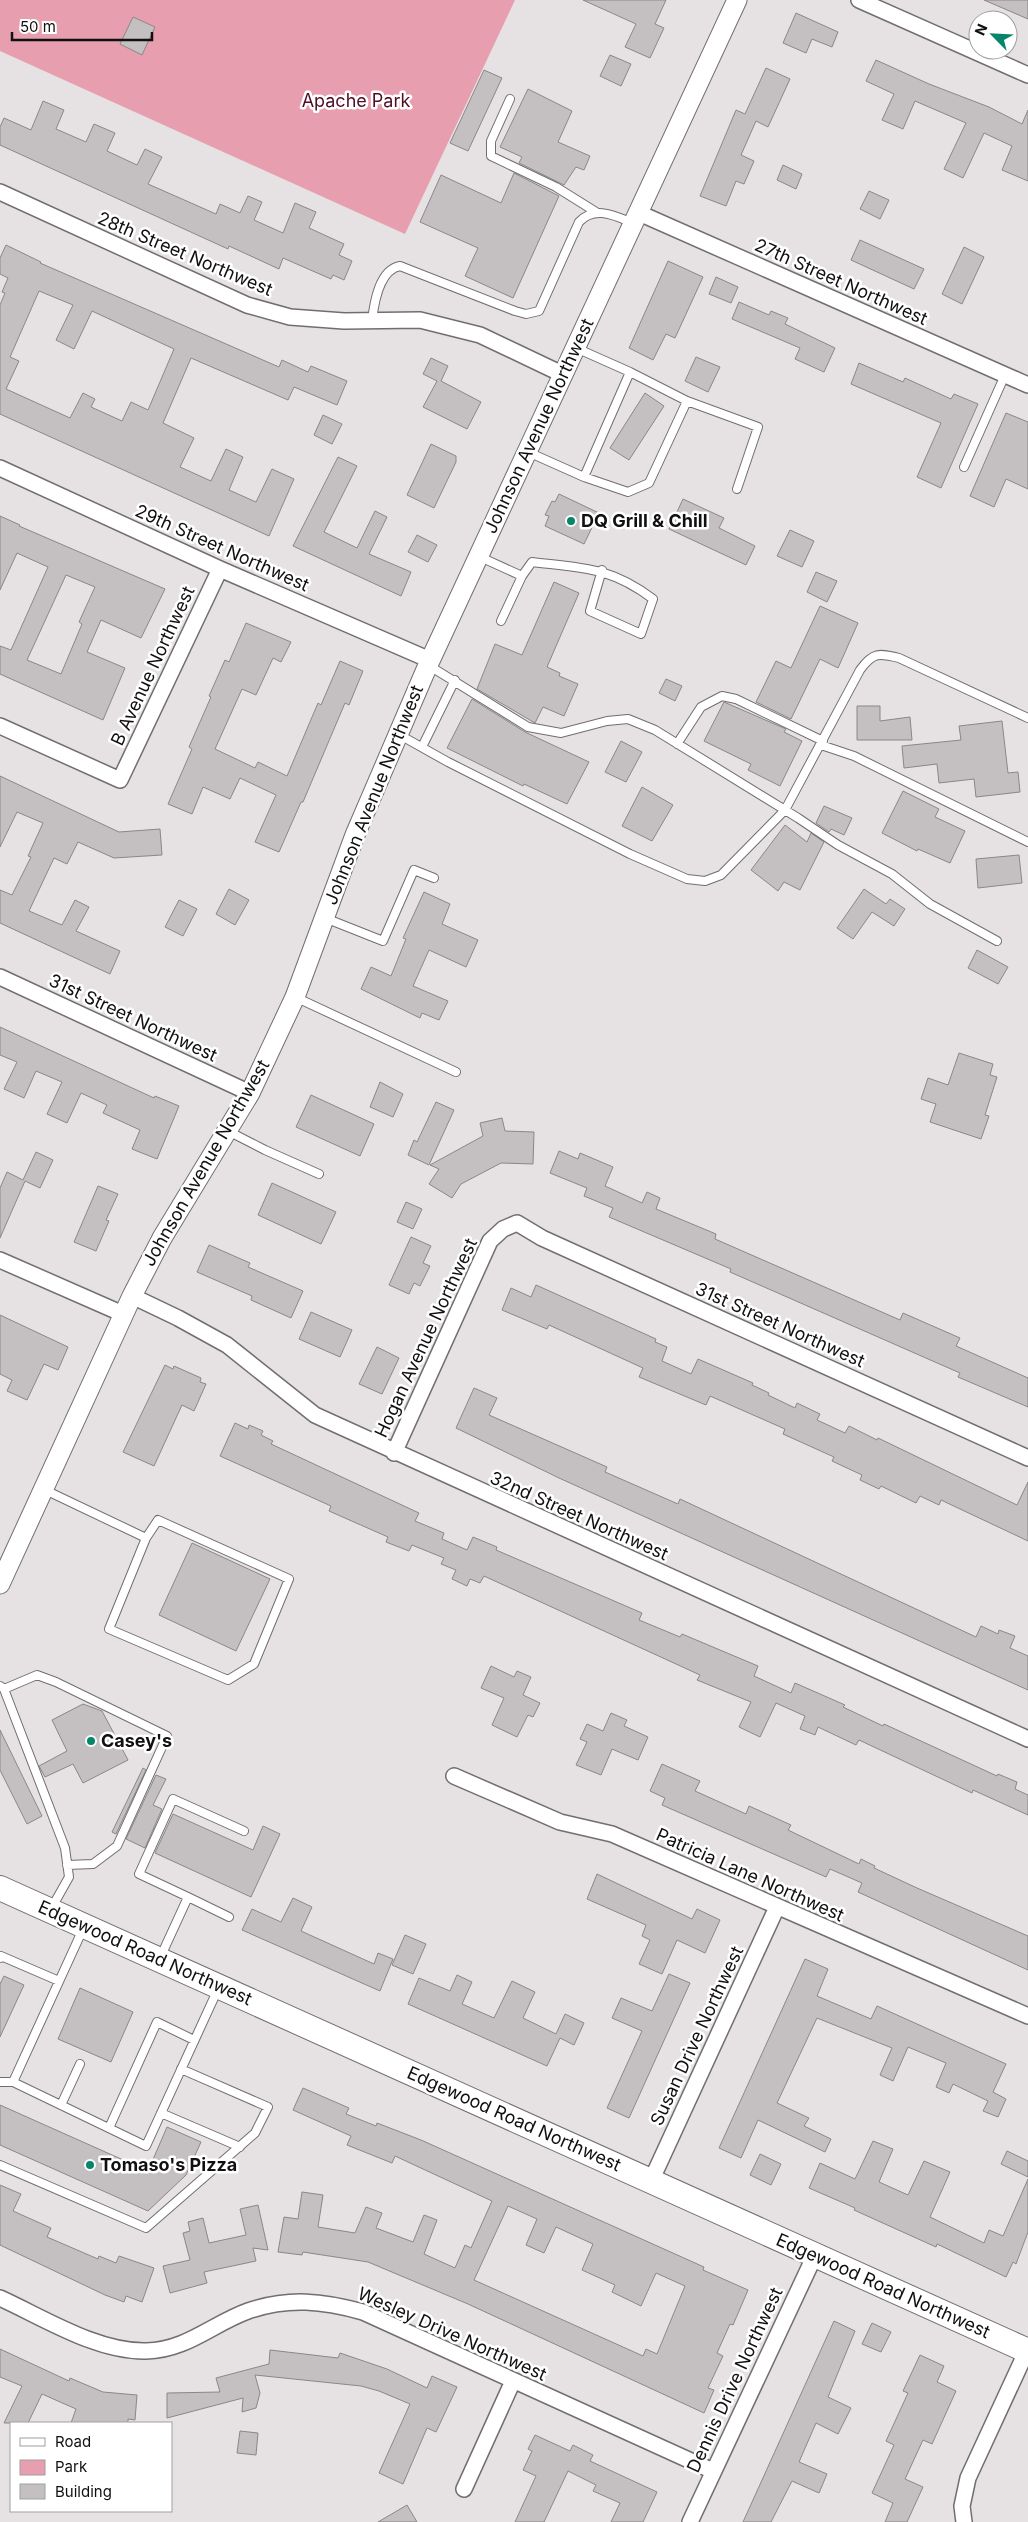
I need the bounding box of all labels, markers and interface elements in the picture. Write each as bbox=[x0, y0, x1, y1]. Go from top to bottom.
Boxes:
scale bar bbox=[12, 10, 152, 42]
north arrow bbox=[968, 10, 1018, 60]
text: 50 m bbox=[20, 17, 56, 36]
text: N bbox=[971, 21, 991, 38]
park label: Apache Park bbox=[302, 90, 410, 111]
street label: 28th Street Northwest bbox=[95, 207, 276, 300]
street label: 27th Street Northwest bbox=[752, 234, 931, 329]
street label: Johnson Avenue Northwest bbox=[479, 315, 598, 537]
street label: 29th Street Northwest bbox=[132, 500, 312, 595]
place label: DQ Grill & Chill bbox=[581, 510, 708, 531]
marker: DQ Grill & Chill bbox=[565, 515, 577, 527]
street label: B Avenue Northwest bbox=[106, 583, 199, 749]
street label: Johnson Avenue Northwest bbox=[320, 682, 427, 908]
street label: 31st Street Northwest bbox=[46, 969, 221, 1066]
street label: Johnson Avenue Northwest bbox=[138, 1056, 273, 1270]
street label: Hogan Avenue Northwest bbox=[370, 1235, 481, 1441]
street label: 31st Street Northwest bbox=[692, 1278, 868, 1371]
street label: 32nd Street Northwest bbox=[487, 1467, 672, 1564]
place label: Casey's bbox=[101, 1730, 172, 1751]
marker: Casey's bbox=[85, 1735, 97, 1747]
street label: Patricia Lane Northwest bbox=[653, 1824, 847, 1926]
street label: Edgewood Road Northwest bbox=[35, 1896, 255, 2009]
street label: Susan Drive Northwest bbox=[646, 1943, 747, 2129]
street label: Edgewood Road Northwest bbox=[404, 2062, 624, 2175]
place label: Tomaso's Pizza bbox=[100, 2154, 237, 2175]
marker: Tomaso's Pizza bbox=[84, 2159, 96, 2171]
street label: Edgewood Road Northwest bbox=[773, 2229, 993, 2342]
street label: Wesley Drive Northwest bbox=[355, 2282, 550, 2385]
street label: Dennis Drive Northwest bbox=[682, 2284, 787, 2476]
legend bbox=[10, 2422, 172, 2512]
text: Road bbox=[55, 2432, 91, 2451]
text: Park bbox=[55, 2457, 88, 2476]
text: Building bbox=[55, 2482, 112, 2501]

